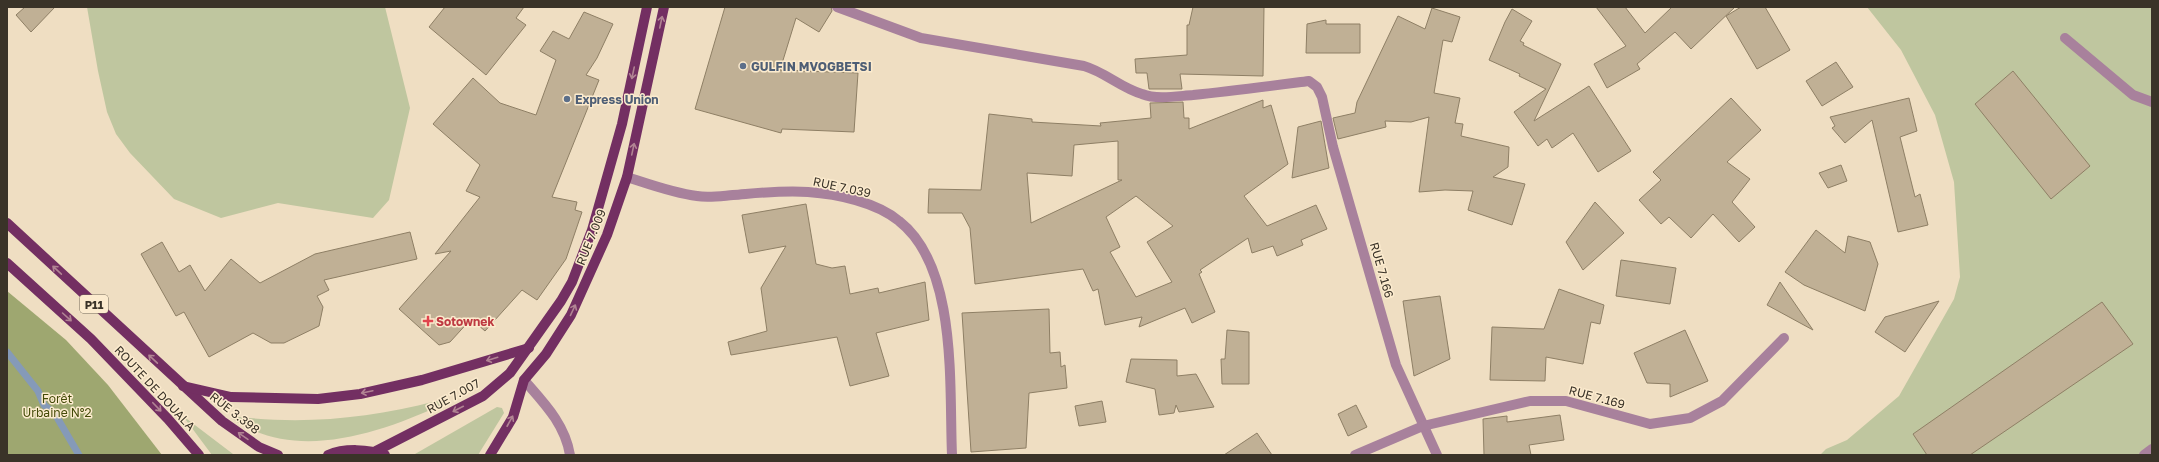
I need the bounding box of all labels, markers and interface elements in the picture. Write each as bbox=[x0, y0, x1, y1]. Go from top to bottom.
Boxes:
one-way arrow bbox=[657, 16, 665, 29]
place label: GULFIN MVOGBETSI bbox=[751, 59, 872, 74]
marker: GULFIN MVOGBETSI bbox=[738, 61, 748, 71]
one-way arrow bbox=[629, 66, 637, 79]
place label: Express Union bbox=[575, 92, 659, 107]
marker: Express Union bbox=[562, 94, 572, 104]
one-way arrow bbox=[629, 143, 637, 156]
street label: RUE 7.039 bbox=[812, 174, 872, 200]
street label: RUE 7.009 bbox=[573, 207, 609, 267]
street label: RUE 7.166 bbox=[1367, 240, 1397, 300]
one-way arrow bbox=[53, 266, 63, 275]
road number: P11 bbox=[80, 295, 108, 313]
one-way arrow bbox=[570, 304, 577, 316]
one-way arrow bbox=[62, 312, 72, 321]
place label: Sotownek bbox=[436, 314, 494, 329]
marker: Sotownek bbox=[423, 316, 433, 326]
street label: ROUTE DE DOUALA bbox=[112, 342, 198, 434]
one-way arrow bbox=[148, 355, 158, 364]
one-way arrow bbox=[486, 356, 499, 363]
street label: RUE 7.007 bbox=[424, 375, 482, 417]
street label: RUE 7.169 bbox=[1567, 382, 1627, 412]
street label: RUE 3.398 bbox=[207, 389, 263, 437]
one-way arrow bbox=[360, 389, 373, 397]
park label: Forêt Urbaine N°2 bbox=[23, 391, 91, 420]
one-way arrow bbox=[152, 402, 162, 412]
one-way arrow bbox=[453, 406, 465, 413]
one-way arrow bbox=[506, 416, 514, 428]
one-way arrow bbox=[238, 432, 249, 441]

